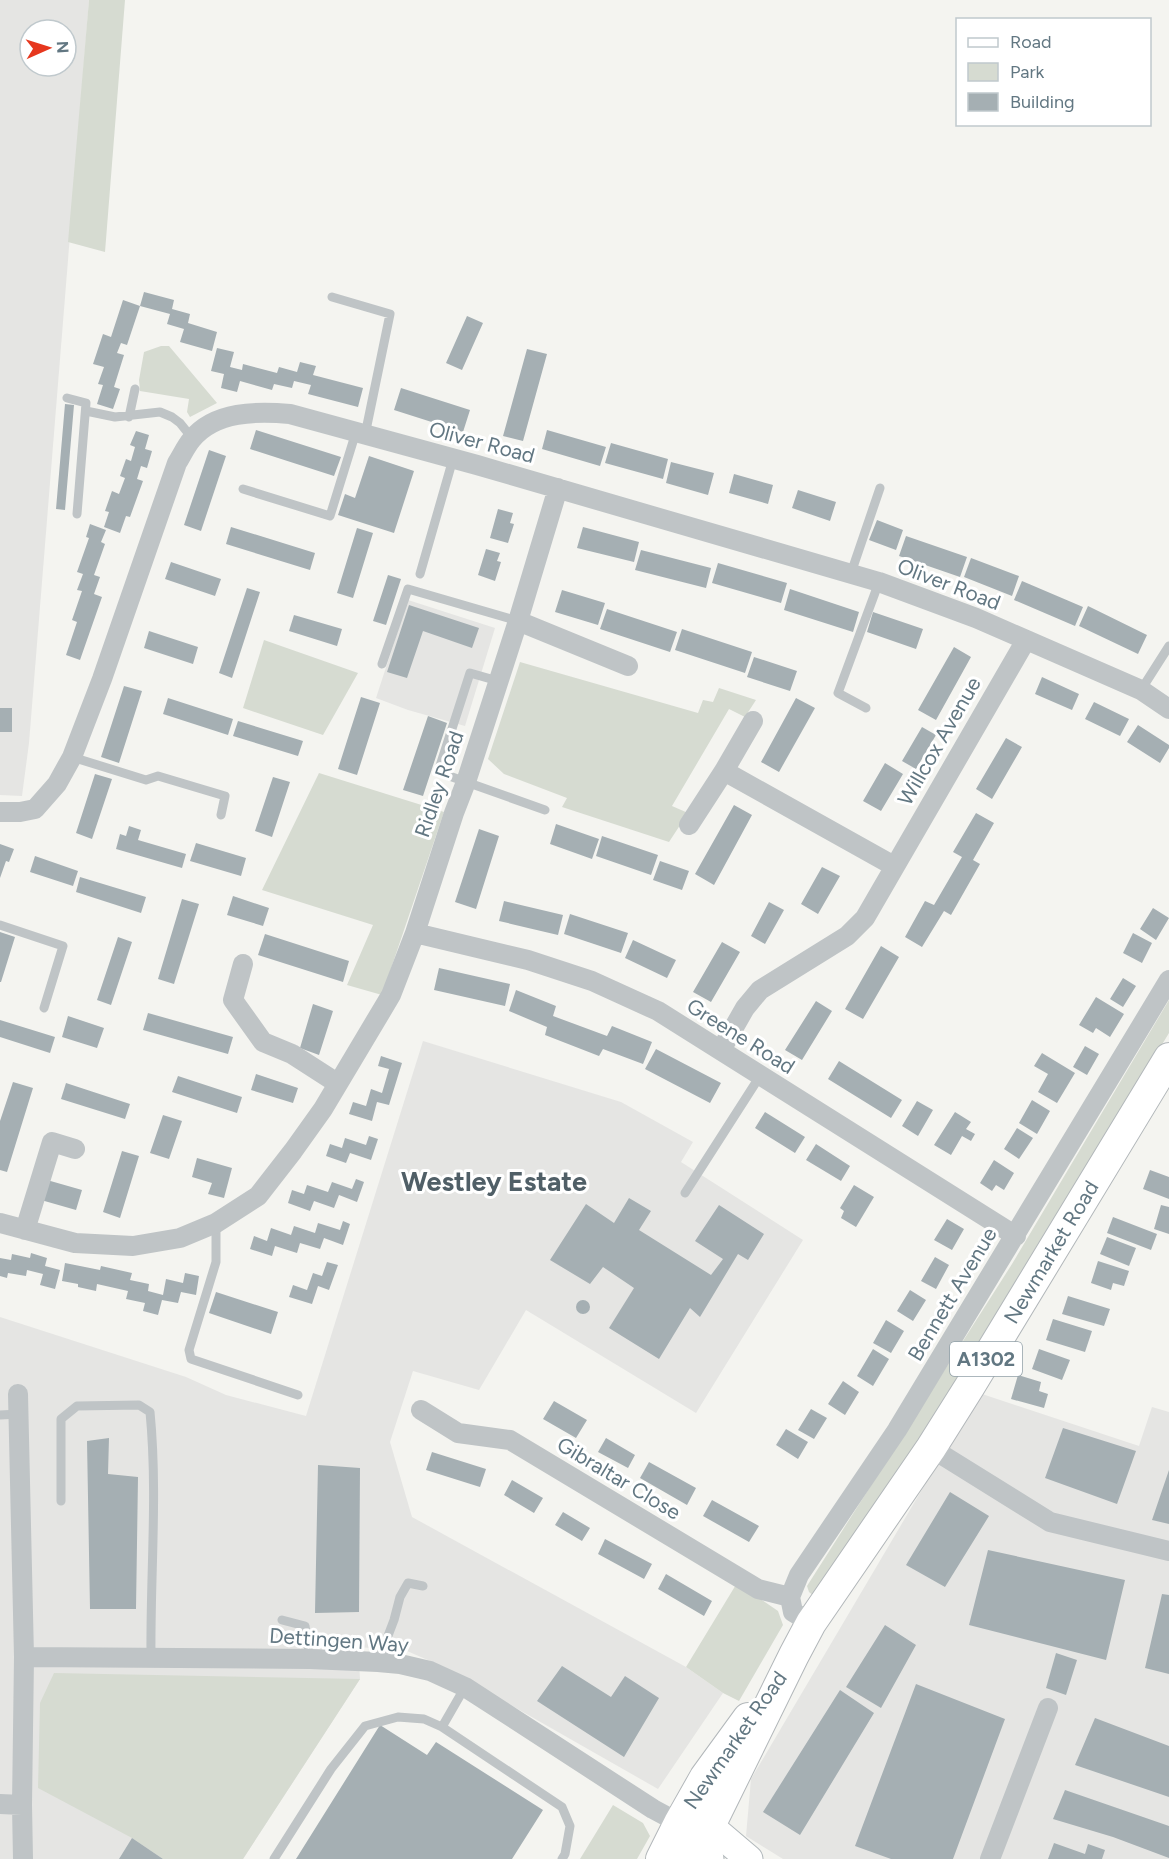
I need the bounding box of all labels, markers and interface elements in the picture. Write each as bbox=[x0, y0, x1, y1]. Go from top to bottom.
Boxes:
north arrow bbox=[18, 18, 78, 78]
legend bbox=[956, 18, 1151, 126]
text: Road bbox=[1010, 31, 1051, 53]
text: N bbox=[53, 41, 72, 54]
text: Park bbox=[1010, 61, 1045, 83]
text: Building bbox=[1010, 91, 1075, 113]
street label: Oliver Road bbox=[426, 416, 538, 468]
street label: Oliver Road bbox=[894, 553, 1004, 615]
street label: Willcox Avenue bbox=[892, 672, 986, 810]
street label: Ridley Road bbox=[409, 728, 469, 840]
street label: Greene Road bbox=[682, 993, 800, 1079]
district label: Westley Estate bbox=[401, 1165, 587, 1198]
street label: Newmarket Road bbox=[998, 1176, 1104, 1328]
street label: Bennett Avenue bbox=[902, 1223, 1002, 1365]
road number: A1302 bbox=[950, 1342, 1022, 1376]
street label: Gibraltar Close bbox=[553, 1431, 685, 1525]
street label: Dettingen Way bbox=[268, 1623, 410, 1657]
street label: Newmarket Road bbox=[678, 1666, 792, 1814]

